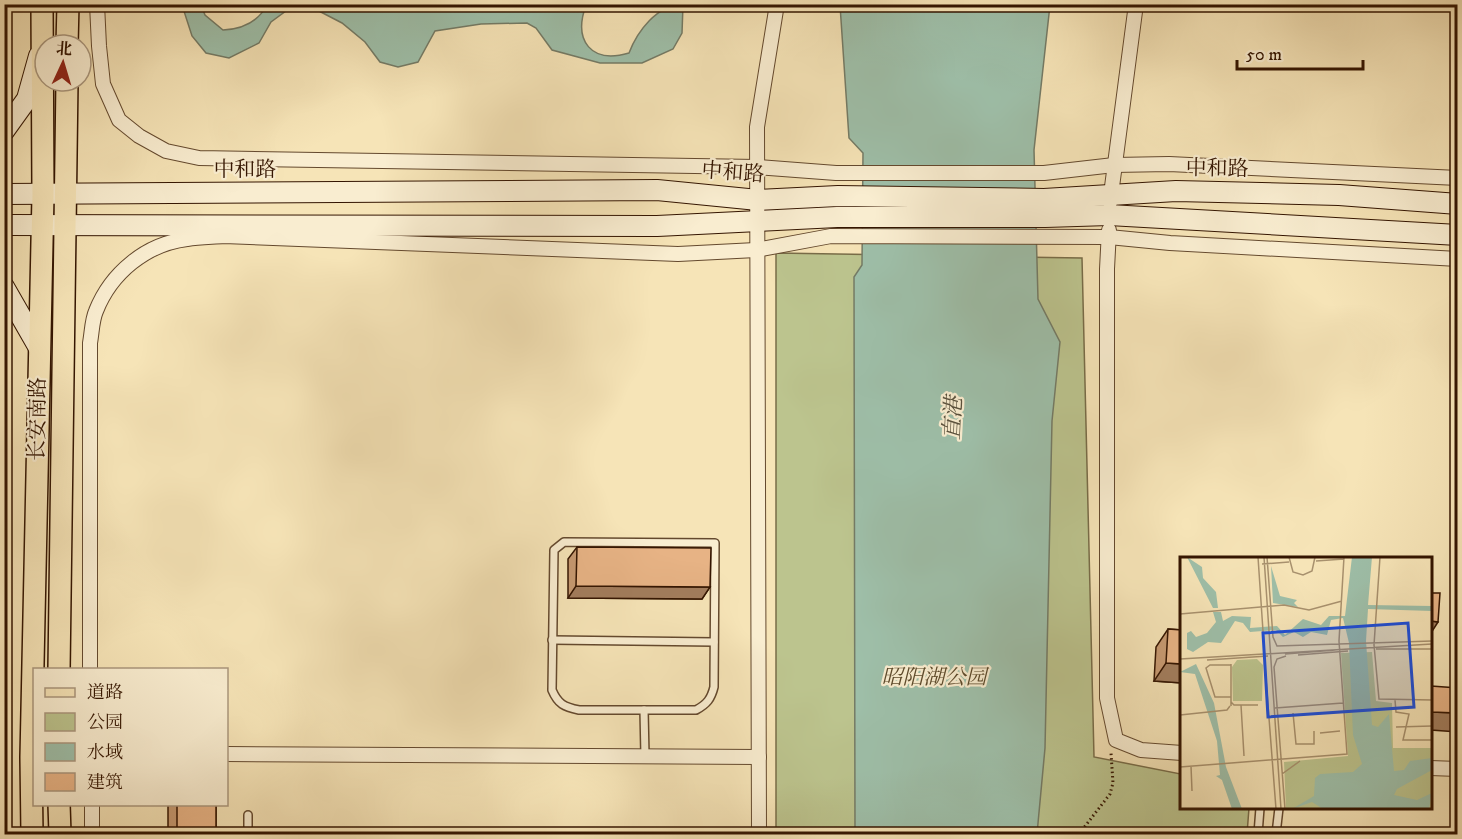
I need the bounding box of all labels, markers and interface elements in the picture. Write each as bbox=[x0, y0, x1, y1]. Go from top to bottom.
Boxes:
north arrow bbox=[33, 33, 93, 93]
scale bar bbox=[1237, 33, 1363, 71]
text: 北 bbox=[55, 38, 73, 60]
text: 50 m bbox=[1246, 44, 1282, 66]
street label: 中和路 bbox=[1185, 155, 1249, 183]
street label: 中和路 bbox=[214, 157, 277, 183]
street label: 中和路 bbox=[701, 158, 765, 188]
street label: 长安南路 bbox=[24, 377, 52, 461]
water label: 直港 bbox=[939, 392, 968, 441]
inset map bbox=[1180, 557, 1432, 809]
park label: 昭阳湖公园 bbox=[882, 665, 989, 691]
legend bbox=[33, 668, 228, 806]
text: 道路 bbox=[87, 682, 123, 704]
text: 公园 bbox=[87, 712, 123, 734]
text: 水域 bbox=[87, 742, 123, 764]
text: 建筑 bbox=[87, 772, 123, 794]

